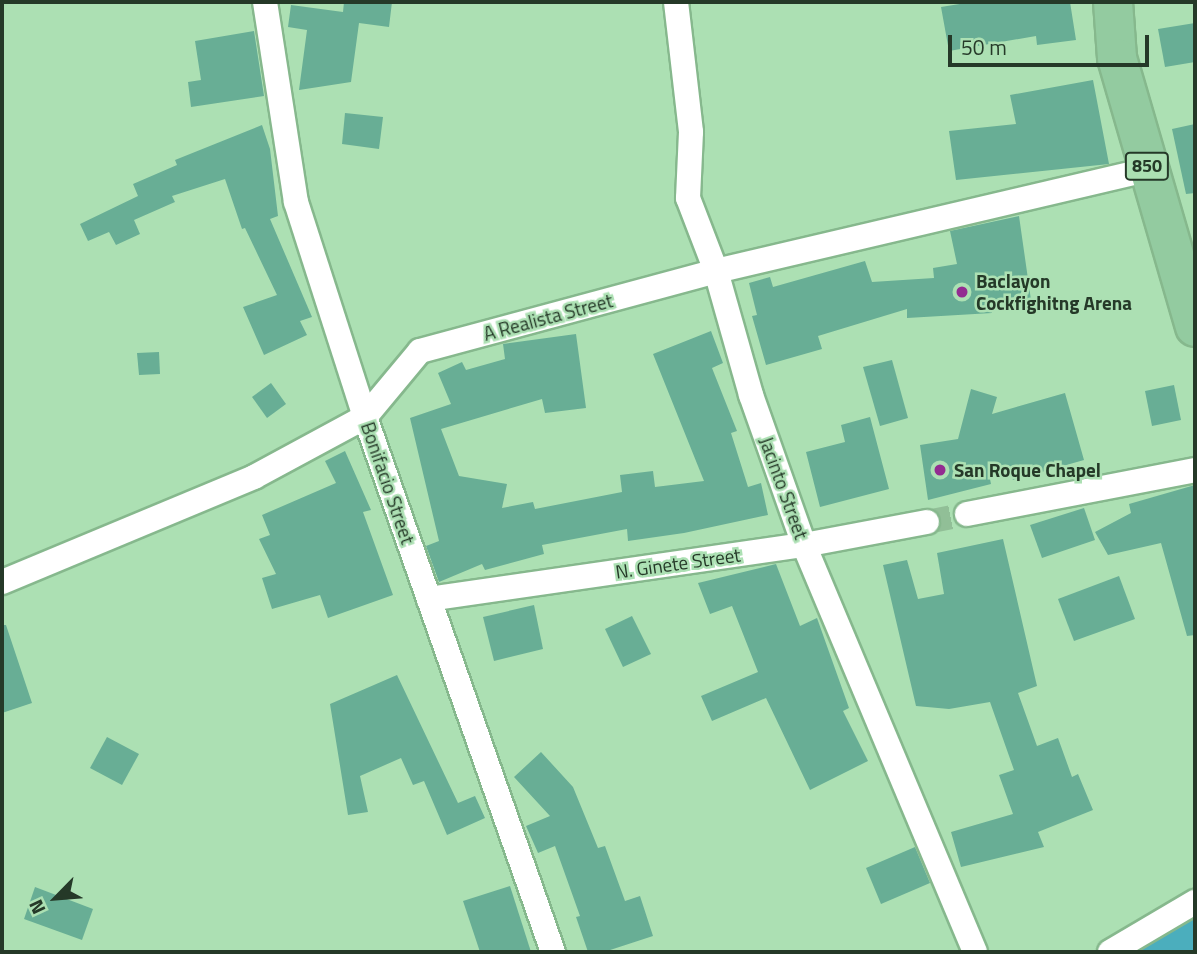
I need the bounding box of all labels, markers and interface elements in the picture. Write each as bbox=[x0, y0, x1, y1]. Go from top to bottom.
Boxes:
scale bar bbox=[952, 21, 1153, 65]
text: 50 m bbox=[961, 31, 1007, 63]
road number: 850 bbox=[1124, 152, 1170, 181]
place label: Baclayon Cockfighitng Arena bbox=[976, 270, 1132, 314]
marker: Baclayon Cockfighitng Arena bbox=[954, 284, 970, 300]
street label: A Realista Street bbox=[481, 289, 615, 345]
street label: Bonifacio Street bbox=[356, 419, 420, 547]
street label: Jacinto Street bbox=[755, 434, 813, 542]
place label: San Roque Chapel bbox=[954, 459, 1101, 481]
marker: San Roque Chapel bbox=[932, 462, 948, 478]
street label: N. Ginete Street bbox=[614, 543, 742, 583]
north arrow bbox=[21, 863, 91, 933]
text: N bbox=[21, 895, 52, 919]

